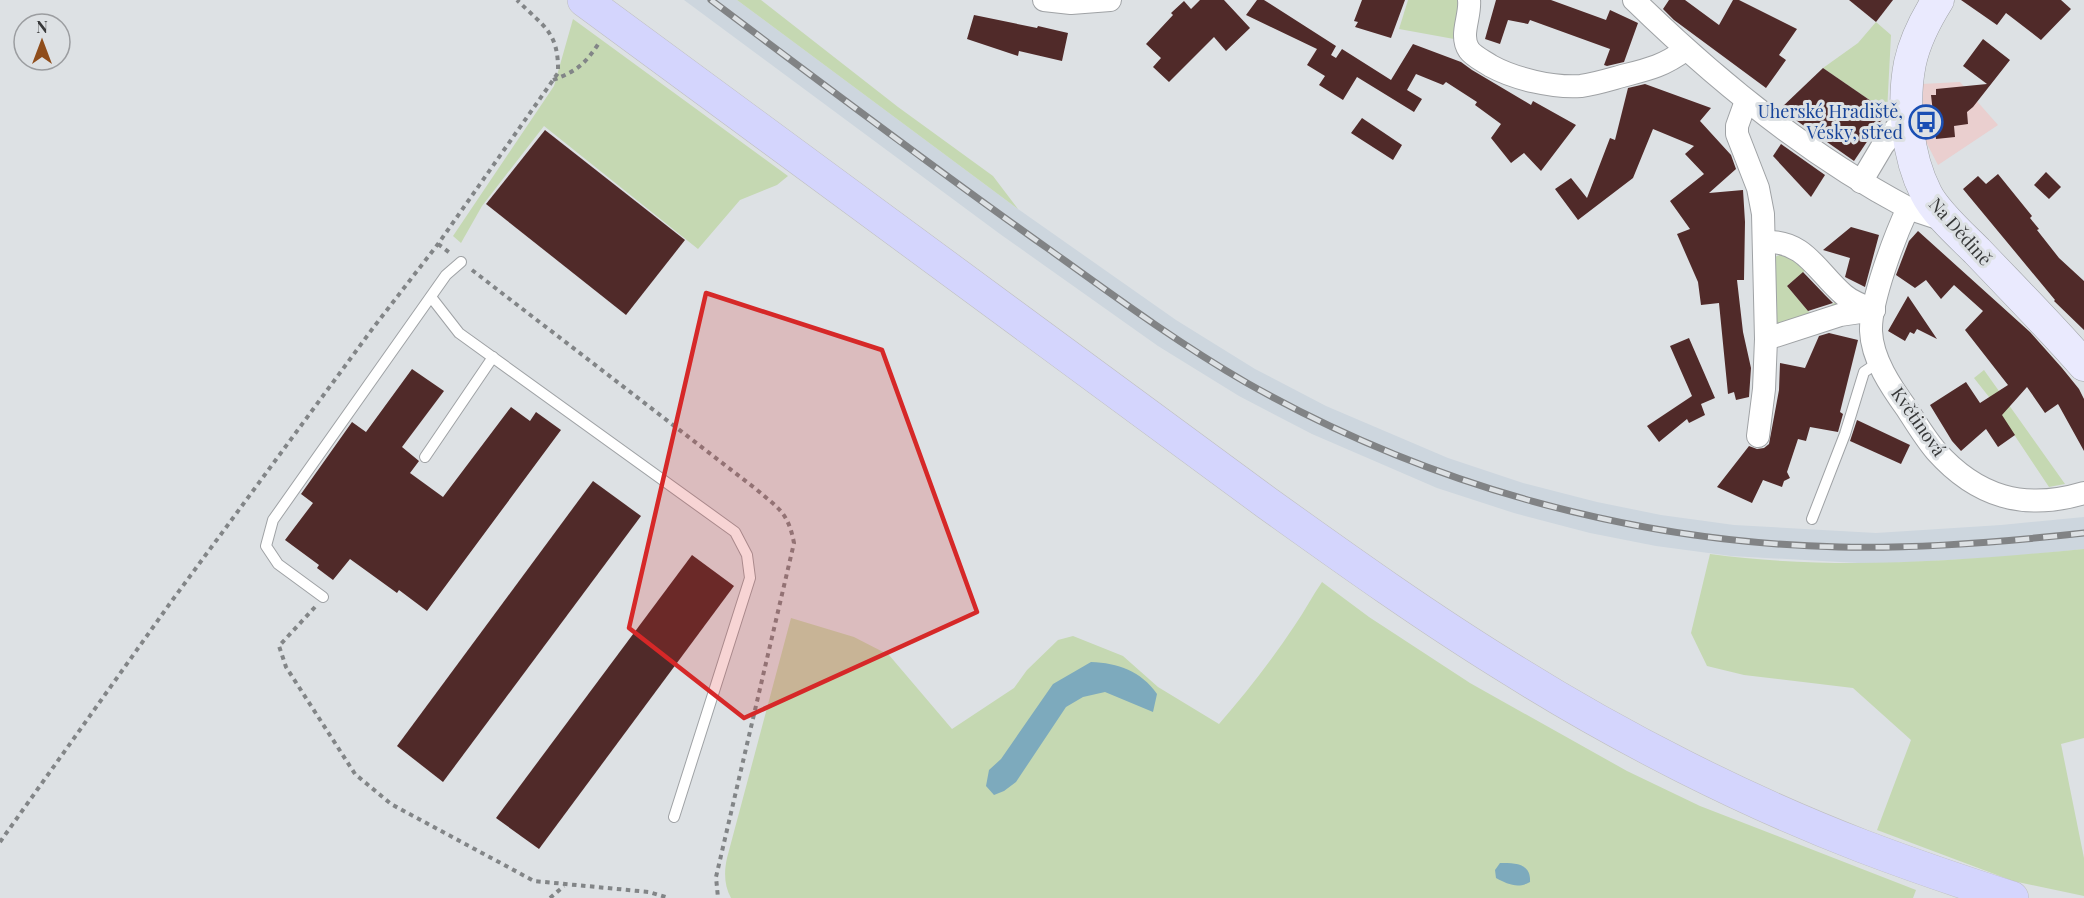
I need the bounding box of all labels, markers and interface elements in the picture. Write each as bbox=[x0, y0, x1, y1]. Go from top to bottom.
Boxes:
north arrow bbox=[12, 12, 72, 72]
text: N bbox=[36, 16, 48, 37]
place label: Uherské Hradiště, Vésky, střed bbox=[1758, 99, 1904, 144]
bus stop icon: Uherské Hradiště, Vésky, střed bbox=[1908, 104, 1944, 140]
street label: Na Dědině bbox=[1924, 192, 1998, 270]
street label: Květinová bbox=[1886, 382, 1951, 461]

